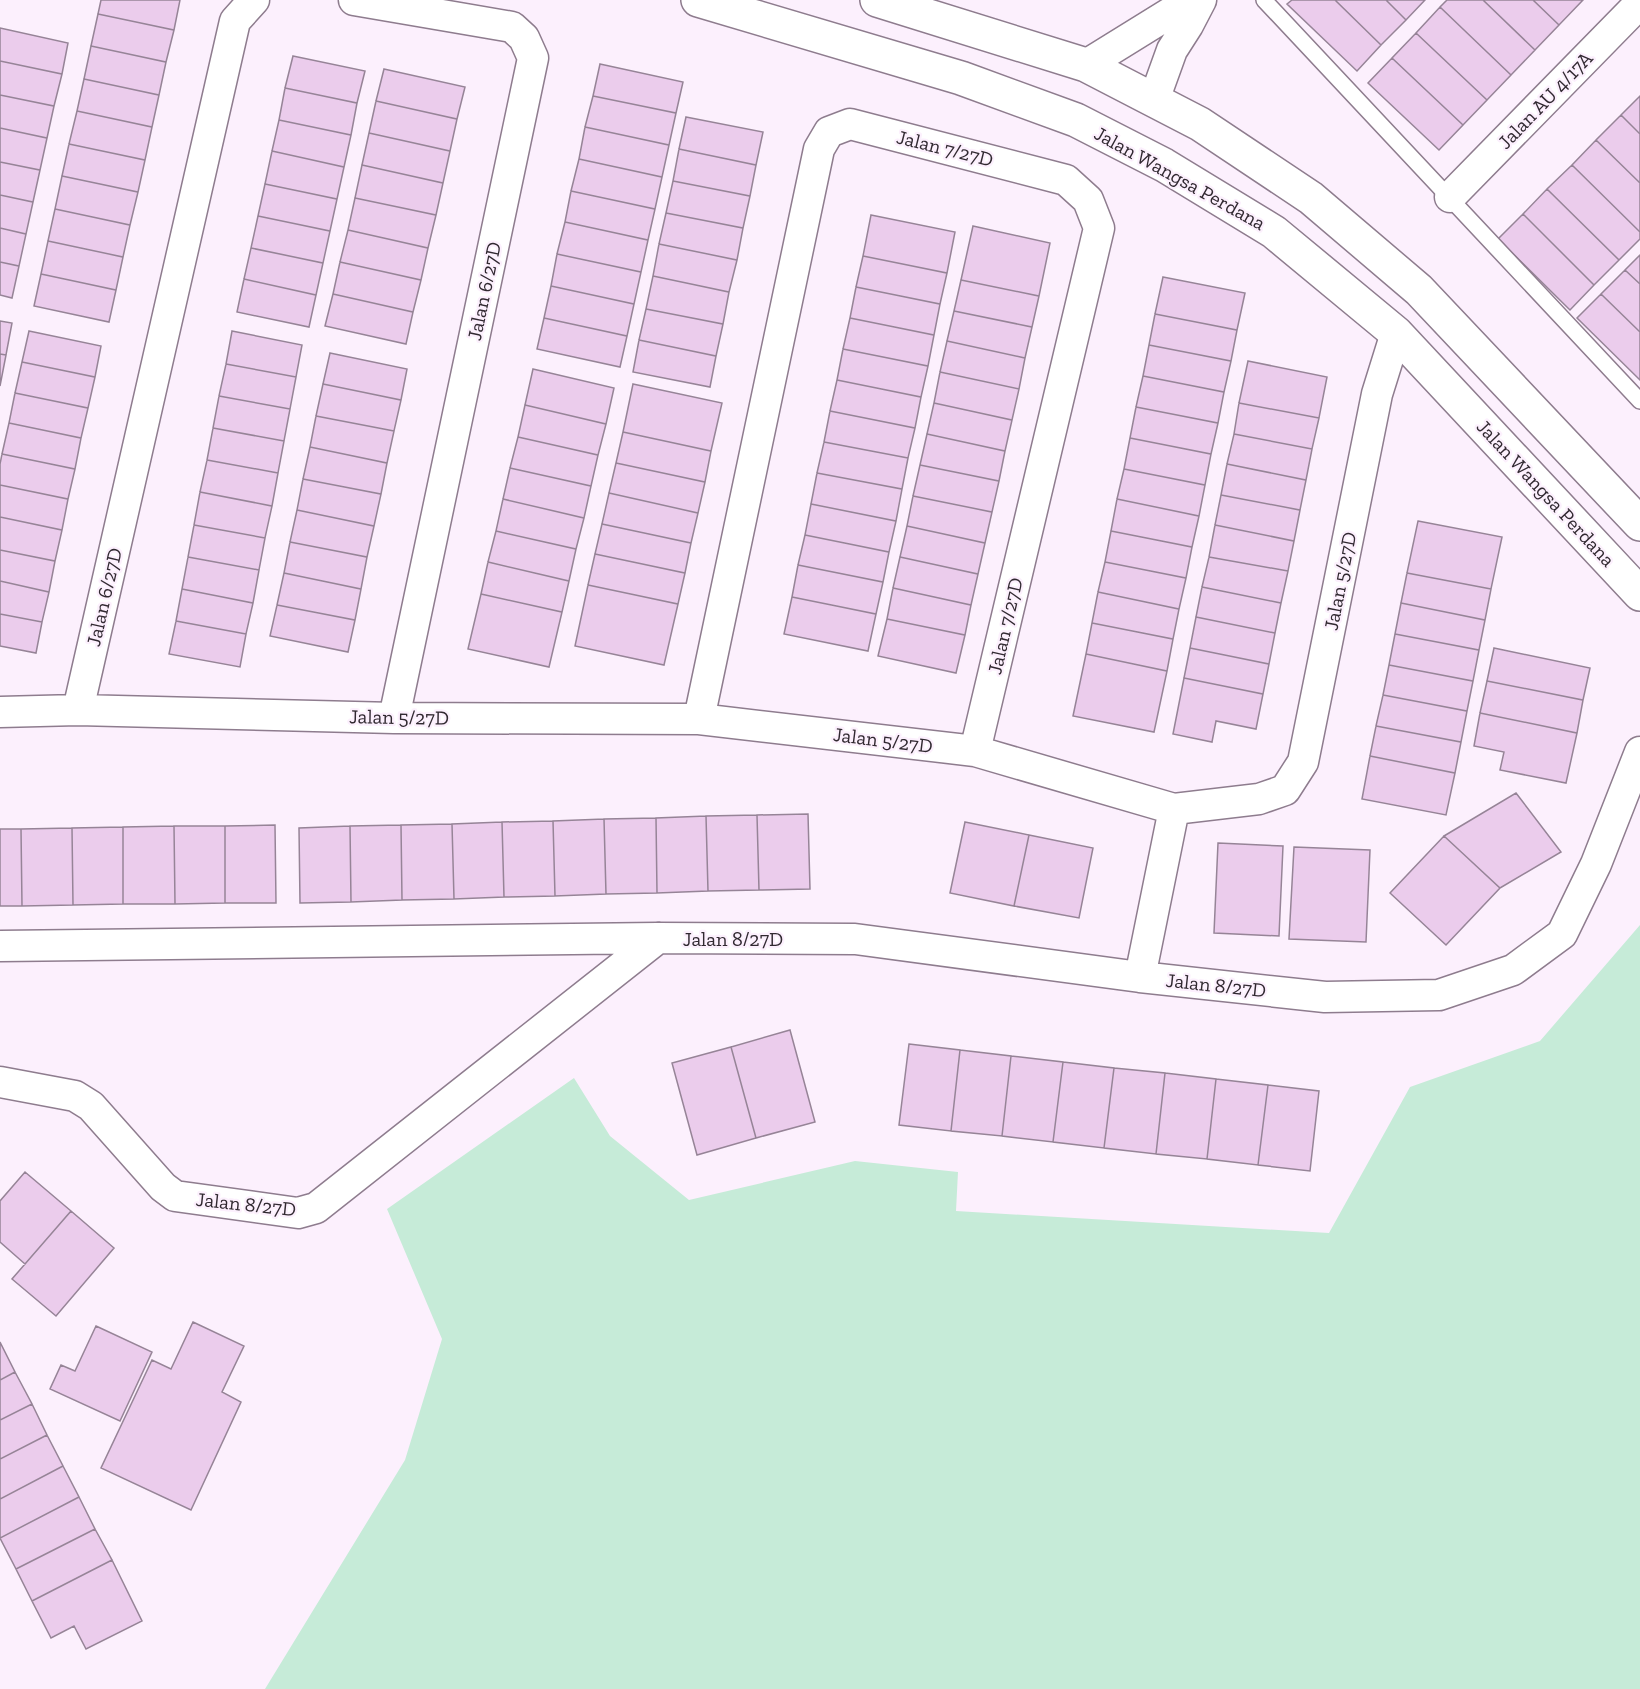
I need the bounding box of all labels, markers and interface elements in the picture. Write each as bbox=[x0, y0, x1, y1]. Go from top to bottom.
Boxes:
street label: Jalan AU 4/17A bbox=[1493, 46, 1598, 154]
street label: Jalan Wangsa Perdana bbox=[1090, 121, 1270, 235]
street label: Jalan 7/27D bbox=[894, 124, 996, 172]
street label: Jalan 6/27D bbox=[462, 239, 506, 343]
street label: Jalan Wangsa Perdana bbox=[1472, 415, 1620, 572]
street label: Jalan 5/27D bbox=[1319, 530, 1361, 632]
street label: Jalan 6/27D bbox=[81, 545, 127, 649]
street label: Jalan 7/27D bbox=[982, 575, 1028, 677]
street label: Jalan 5/27D bbox=[349, 704, 449, 730]
street label: Jalan 5/27D bbox=[832, 722, 934, 758]
street label: Jalan 8/27D bbox=[683, 927, 783, 951]
street label: Jalan 8/27D bbox=[1165, 968, 1267, 1002]
street label: Jalan 8/27D bbox=[195, 1187, 297, 1221]

